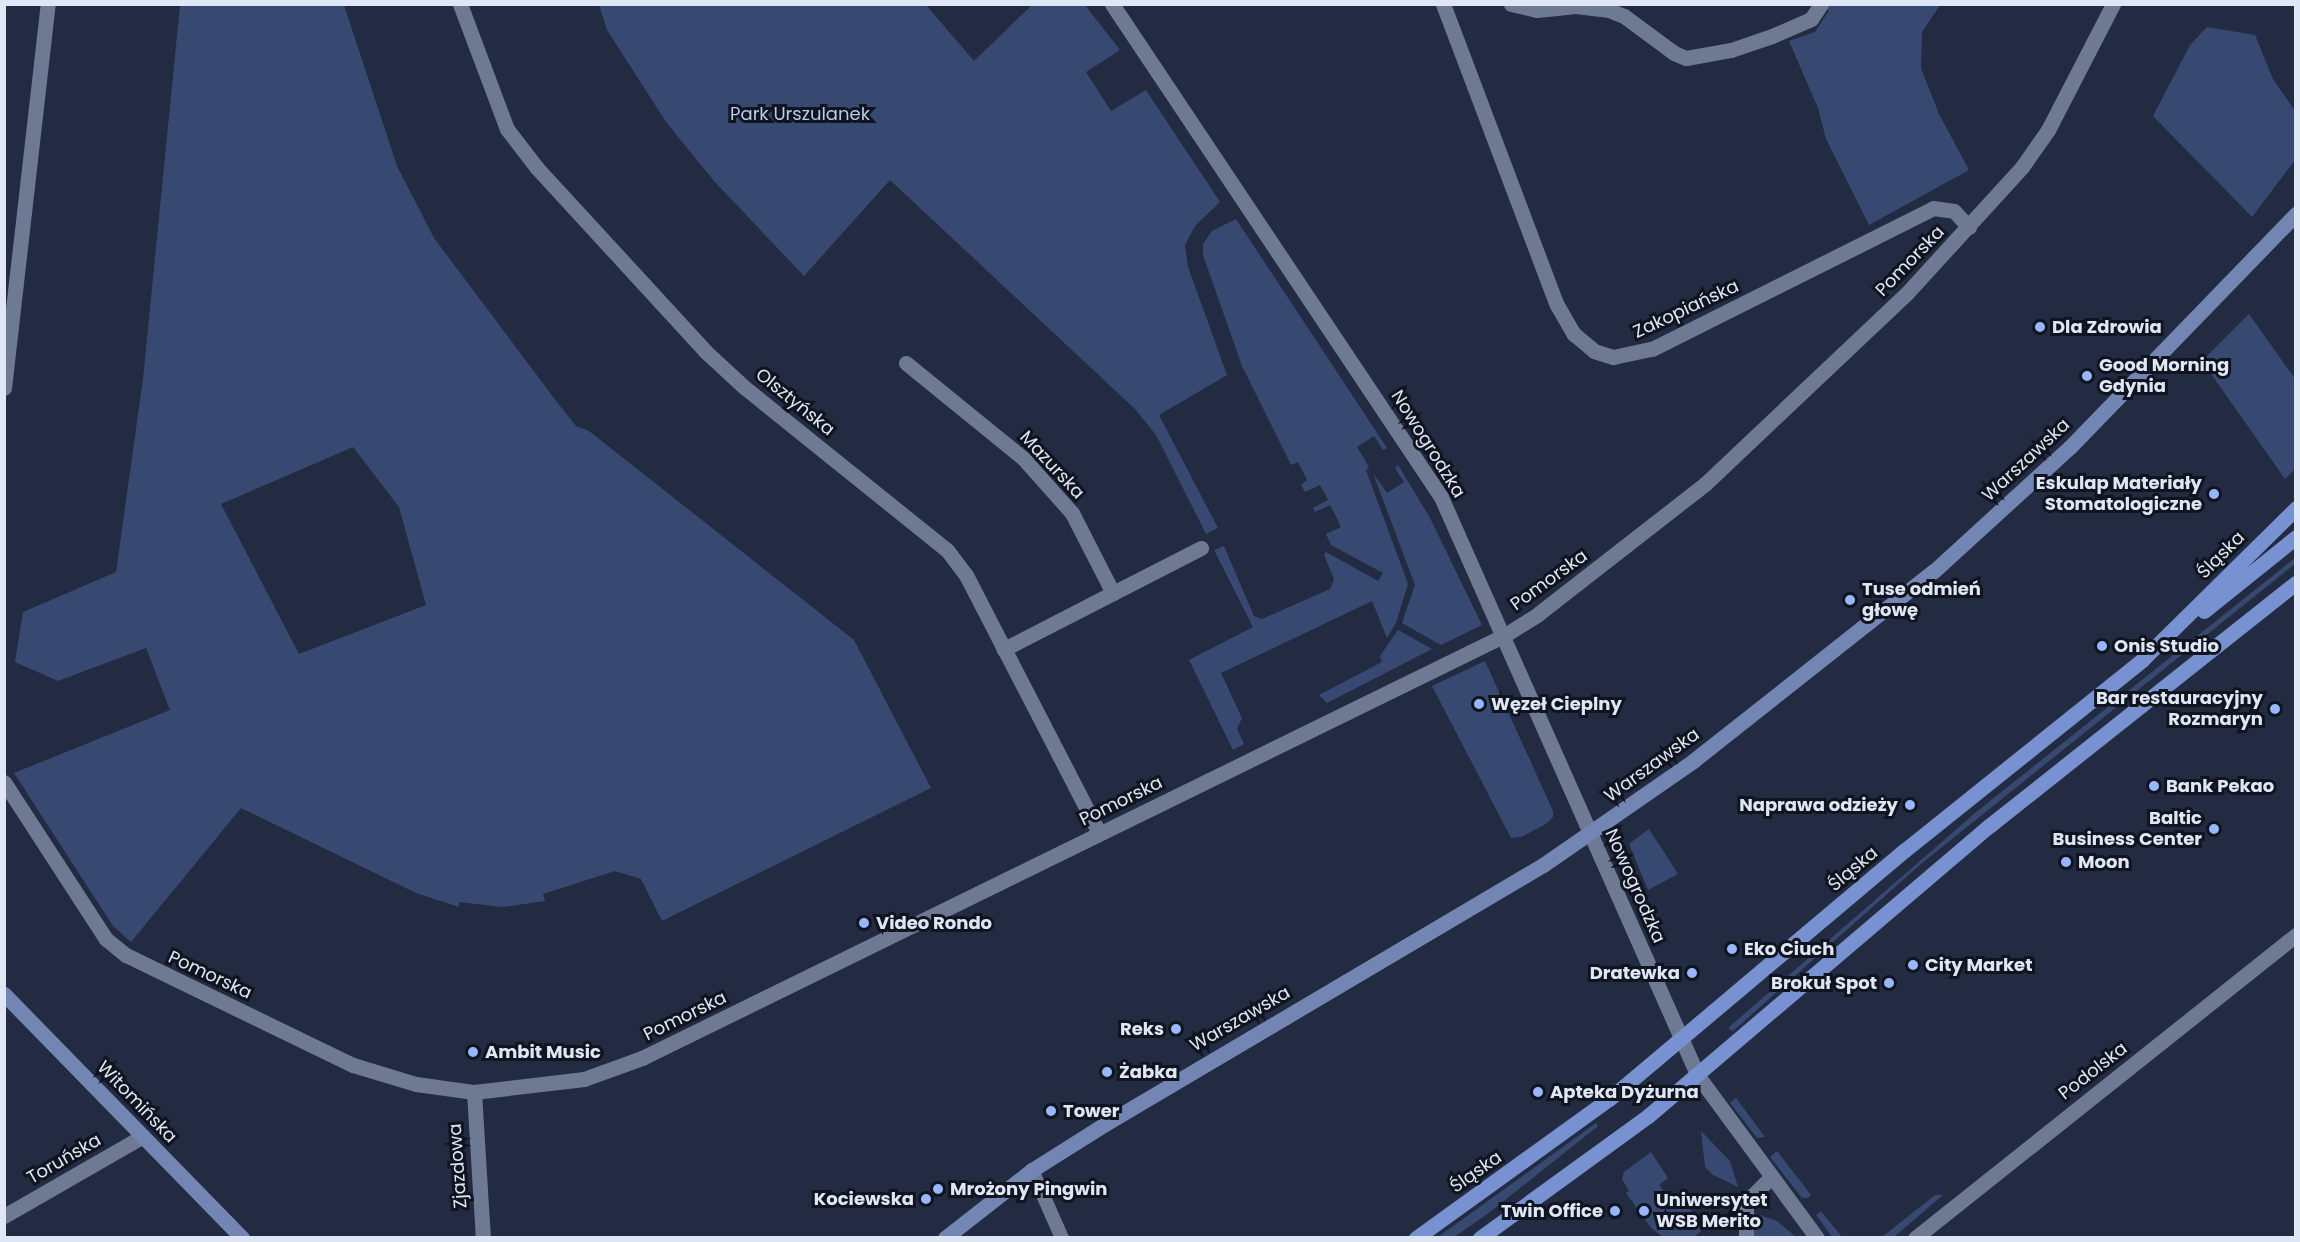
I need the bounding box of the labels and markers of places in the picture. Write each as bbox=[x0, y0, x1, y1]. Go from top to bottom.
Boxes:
place label: Dla Zdrowia bbox=[2052, 316, 2162, 338]
marker: Dla Zdrowia bbox=[2033, 320, 2047, 334]
place label: Good Morning Gdynia bbox=[2099, 355, 2229, 398]
marker: Good Morning Gdynia bbox=[2080, 369, 2094, 383]
place label: Eskulap Materiały Stomatologiczne bbox=[2036, 473, 2202, 516]
marker: Eskulap Materiały Stomatologiczne bbox=[2207, 487, 2221, 501]
place label: Tuse odmień głowę bbox=[1862, 579, 1981, 622]
marker: Tuse odmień głowę bbox=[1843, 593, 1857, 607]
place label: Onis Studio bbox=[2114, 635, 2219, 657]
marker: Onis Studio bbox=[2095, 639, 2109, 653]
place label: Bar restauracyjny Rozmaryn bbox=[2096, 688, 2263, 730]
place label: Węzeł Cieplny bbox=[1491, 693, 1622, 715]
marker: Węzeł Cieplny bbox=[1472, 697, 1486, 711]
marker: Bar restauracyjny Rozmaryn bbox=[2268, 702, 2282, 716]
place label: Bank Pekao bbox=[2166, 775, 2274, 797]
marker: Bank Pekao bbox=[2147, 779, 2161, 793]
place label: Naprawa odzieży bbox=[1739, 794, 1898, 816]
marker: Naprawa odzieży bbox=[1903, 798, 1917, 812]
place label: Baltic Business Center bbox=[2052, 808, 2202, 850]
marker: Baltic Business Center bbox=[2207, 822, 2221, 836]
place label: Moon bbox=[2078, 851, 2130, 873]
marker: Moon bbox=[2059, 855, 2073, 869]
place label: Video Rondo bbox=[876, 912, 992, 934]
marker: Video Rondo bbox=[857, 916, 871, 930]
place label: Eko Ciuch bbox=[1744, 938, 1834, 960]
marker: Eko Ciuch bbox=[1725, 942, 1739, 956]
place label: City Market bbox=[1925, 954, 2032, 976]
marker: City Market bbox=[1906, 958, 1920, 972]
place label: Dratewka bbox=[1590, 962, 1680, 984]
marker: Dratewka bbox=[1685, 966, 1699, 980]
place label: Brokuł Spot bbox=[1771, 972, 1877, 994]
marker: Brokuł Spot bbox=[1882, 976, 1896, 990]
place label: Reks bbox=[1120, 1018, 1164, 1040]
marker: Reks bbox=[1169, 1022, 1183, 1036]
place label: Ambit Music bbox=[485, 1041, 601, 1063]
marker: Ambit Music bbox=[466, 1045, 480, 1059]
place label: Żabka bbox=[1119, 1061, 1178, 1083]
marker: Żabka bbox=[1100, 1065, 1114, 1079]
place label: Apteka Dyżurna bbox=[1550, 1081, 1699, 1103]
marker: Apteka Dyżurna bbox=[1531, 1085, 1545, 1099]
place label: Tower bbox=[1063, 1100, 1119, 1122]
marker: Tower bbox=[1044, 1104, 1058, 1118]
place label: Mrożony Pingwin bbox=[950, 1178, 1107, 1200]
marker: Mrożony Pingwin bbox=[931, 1182, 945, 1196]
place label: Kociewska bbox=[814, 1188, 914, 1210]
place label: Uniwersytet WSB Merito bbox=[1656, 1190, 1768, 1232]
marker: Kociewska bbox=[919, 1192, 933, 1206]
place label: Twin Office bbox=[1501, 1200, 1603, 1222]
marker: Twin Office bbox=[1608, 1204, 1622, 1218]
marker: Uniwersytet WSB Merito bbox=[1637, 1204, 1651, 1218]

